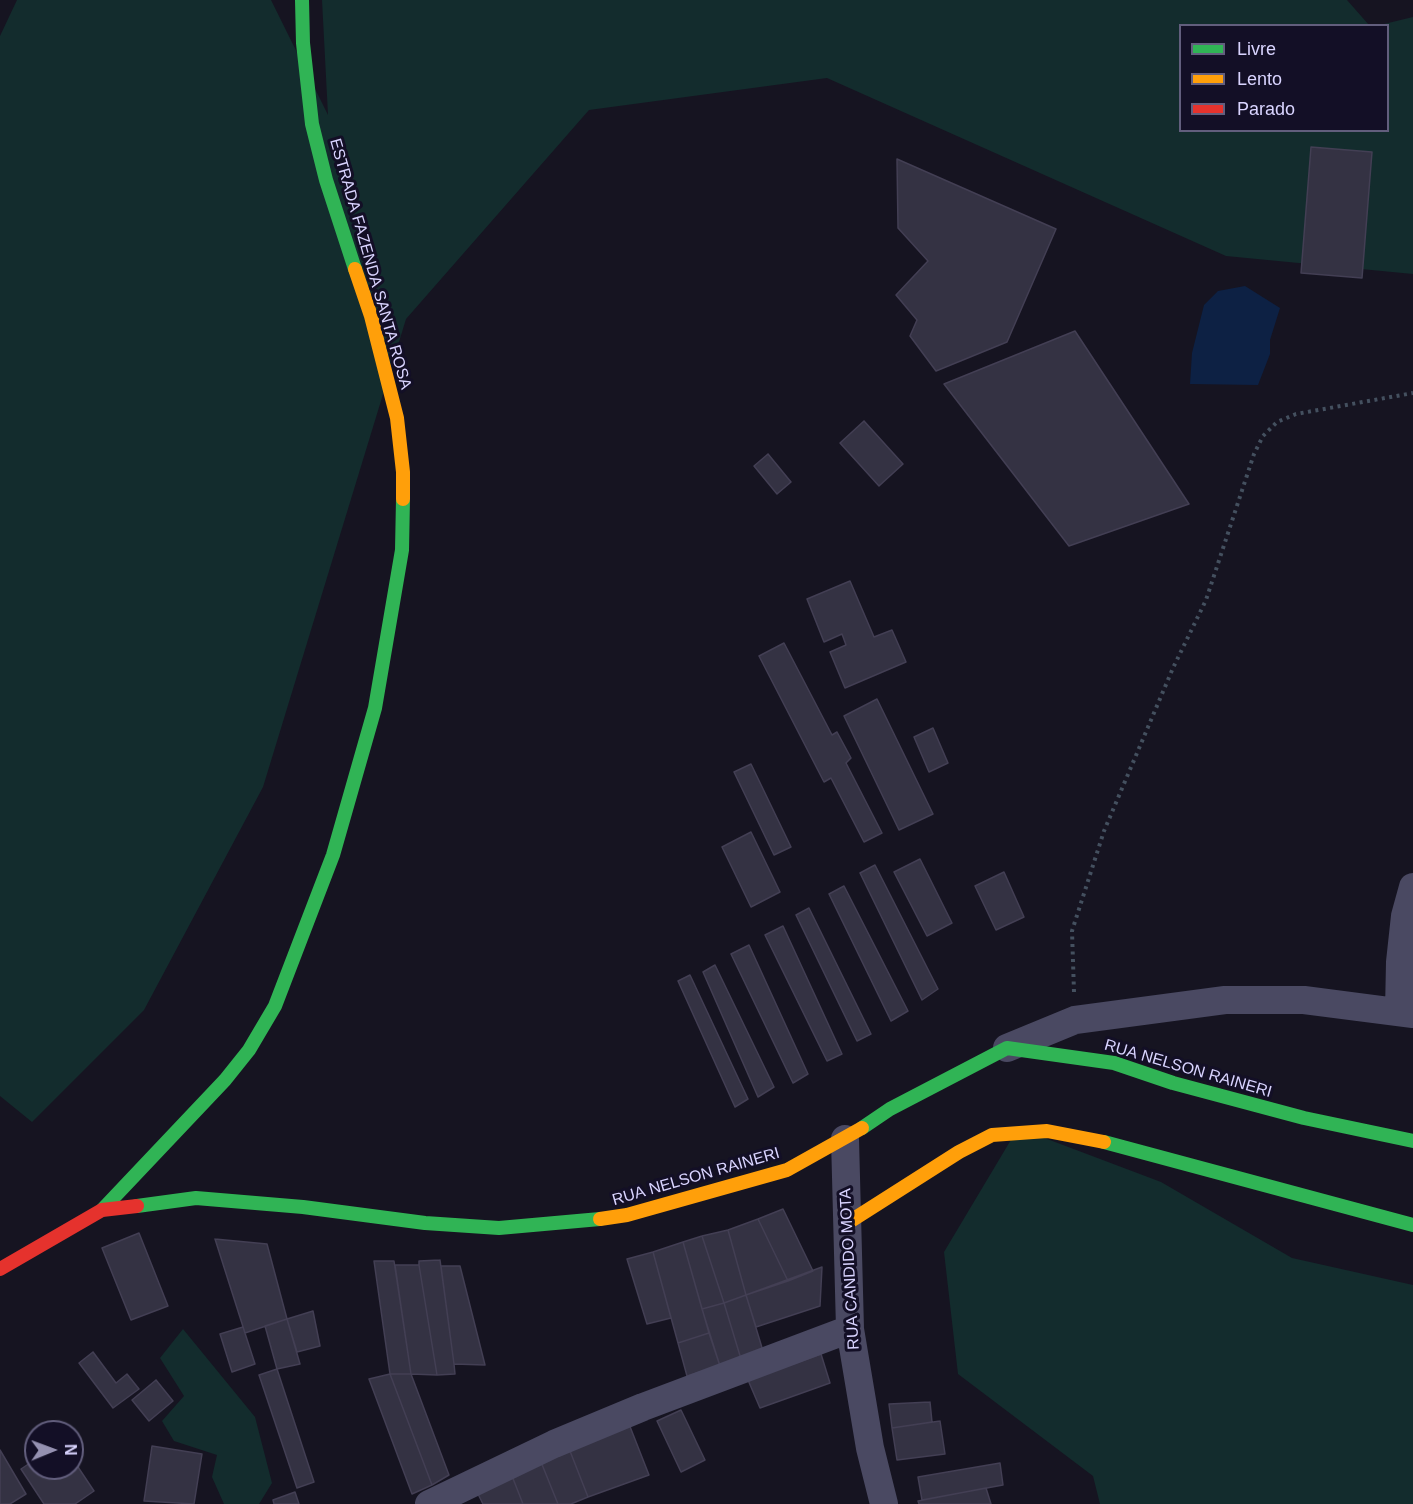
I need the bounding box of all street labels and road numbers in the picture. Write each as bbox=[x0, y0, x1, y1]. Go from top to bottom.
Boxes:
street label: ESTRADA FAZENDA SANTA ROSA bbox=[325, 136, 415, 392]
street label: RUA NELSON RAINERI bbox=[1102, 1036, 1274, 1102]
street label: RUA NELSON RAINERI bbox=[610, 1144, 782, 1210]
street label: RUA CANDIDO MOTA bbox=[836, 1188, 864, 1350]

